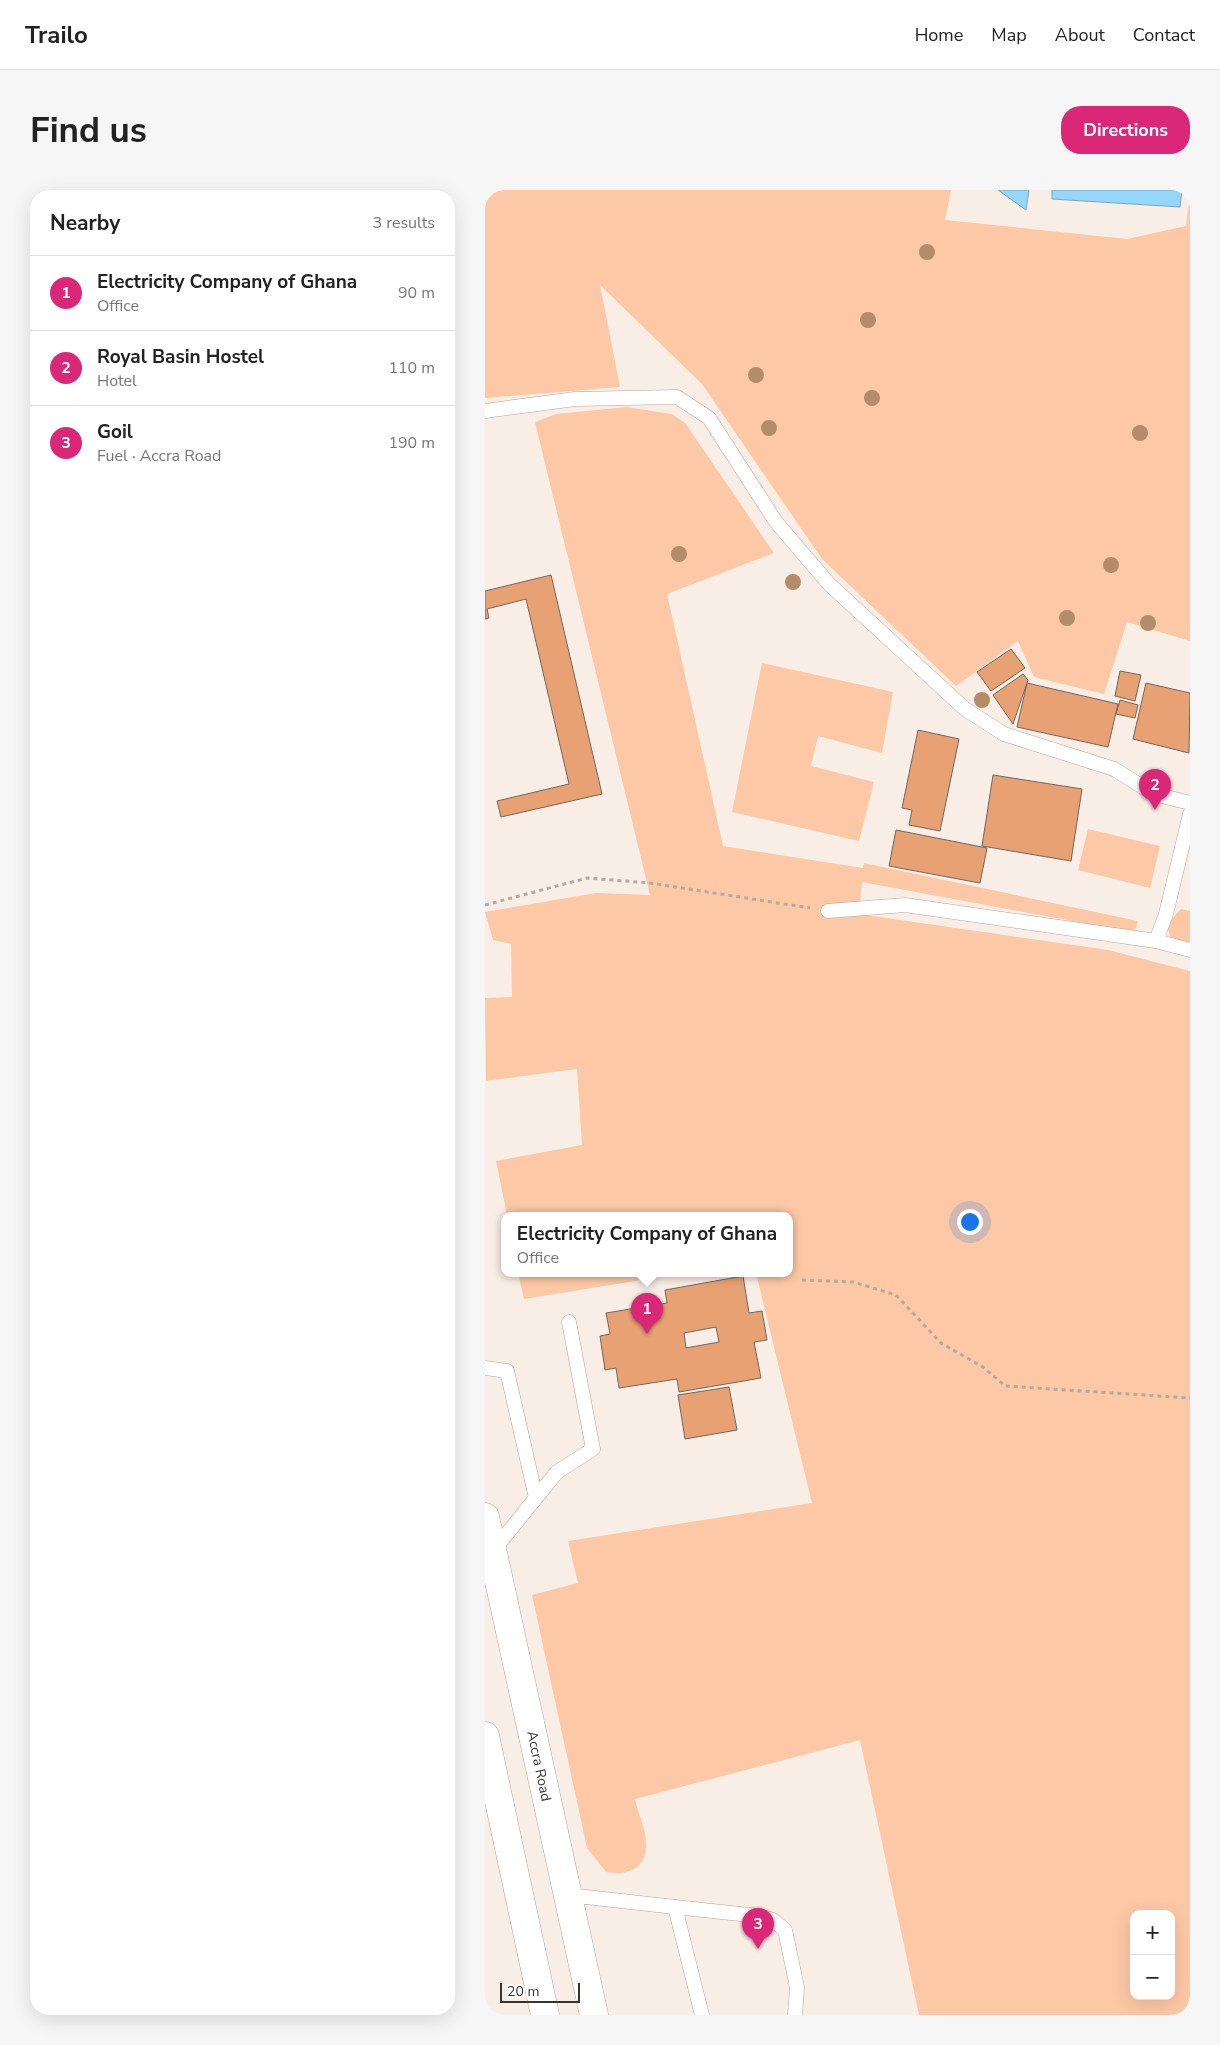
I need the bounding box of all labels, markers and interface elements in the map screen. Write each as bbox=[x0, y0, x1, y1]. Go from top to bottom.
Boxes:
text: Trailo bbox=[25, 19, 88, 51]
text: Home bbox=[915, 23, 963, 47]
text: Map bbox=[991, 23, 1027, 47]
text: About bbox=[1055, 23, 1105, 47]
text: Contact bbox=[1133, 23, 1195, 47]
button: Directions bbox=[1061, 106, 1190, 154]
text: Find us bbox=[30, 107, 147, 154]
text: Nearby bbox=[50, 209, 120, 237]
text: 3 results bbox=[373, 212, 435, 234]
text: Electricity Company of Ghana bbox=[97, 269, 357, 295]
text: 1 bbox=[61, 282, 71, 304]
text: 90 m bbox=[398, 282, 435, 304]
text: Office bbox=[97, 295, 139, 317]
text: Royal Basin Hostel bbox=[97, 344, 264, 370]
text: 2 bbox=[61, 357, 71, 379]
text: 110 m bbox=[388, 357, 435, 379]
text: Hotel bbox=[97, 370, 137, 392]
text: Goil bbox=[97, 419, 133, 445]
text: 3 bbox=[61, 432, 71, 454]
text: 190 m bbox=[388, 432, 435, 454]
text: Fuel · Accra Road bbox=[97, 445, 221, 467]
pin: 2 bbox=[1139, 769, 1171, 810]
your location bbox=[957, 1209, 983, 1235]
popup bbox=[501, 1212, 793, 1277]
text: Electricity Company of Ghana bbox=[517, 1221, 777, 1247]
text: Office bbox=[517, 1247, 559, 1269]
pin: 1 bbox=[631, 1293, 663, 1334]
street label: Accra Road bbox=[522, 1729, 556, 1803]
pin: 3 bbox=[742, 1908, 774, 1949]
map controls bbox=[1130, 1910, 1175, 2000]
button: + bbox=[1130, 1910, 1175, 1955]
button: − bbox=[1130, 1955, 1175, 2000]
scale bar bbox=[500, 1980, 580, 2003]
text: 20 m bbox=[507, 1982, 539, 2001]

